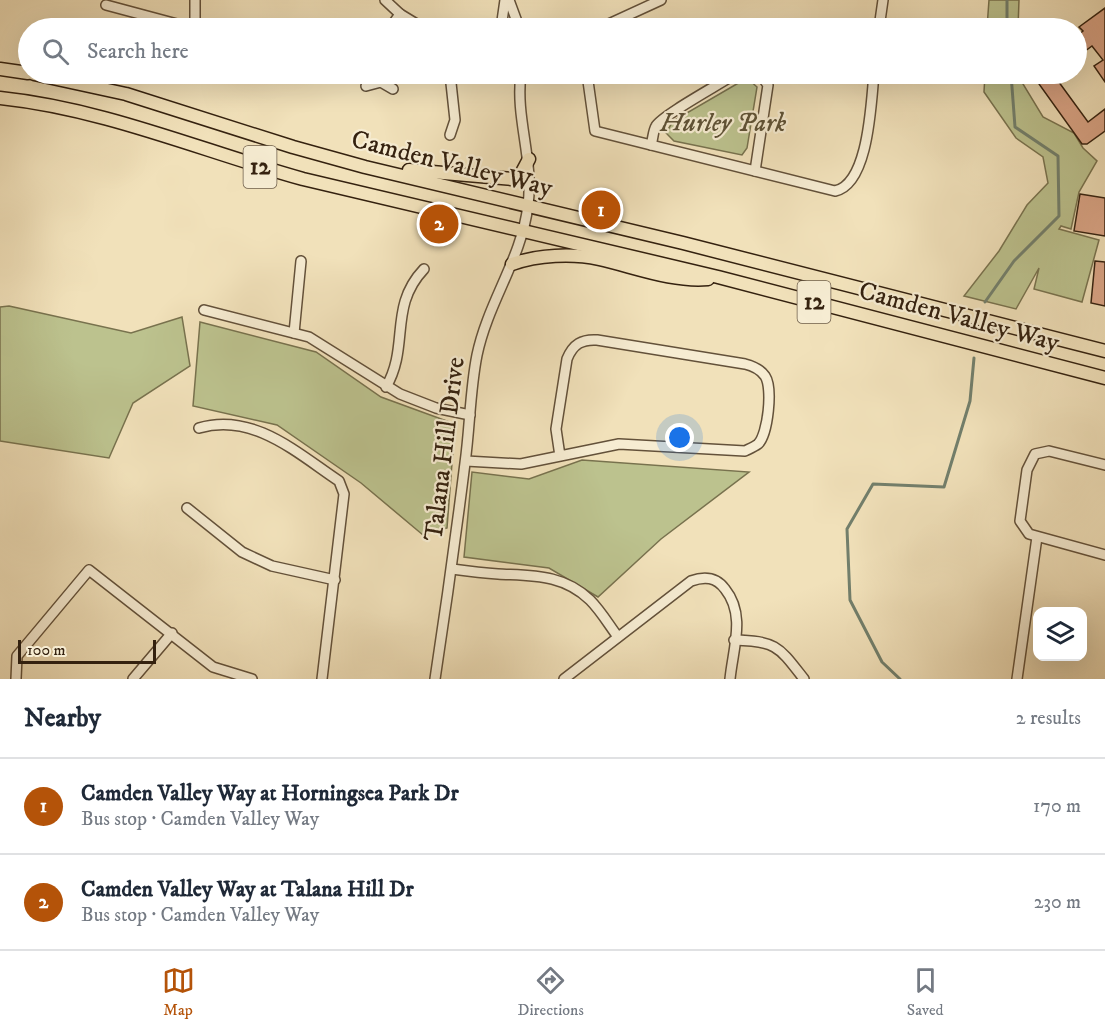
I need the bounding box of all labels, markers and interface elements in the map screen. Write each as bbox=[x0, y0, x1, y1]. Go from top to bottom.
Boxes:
search box bbox=[18, 18, 1087, 84]
icon: search bbox=[39, 35, 72, 68]
text: Search here bbox=[87, 38, 189, 65]
park label: Hurley Park bbox=[659, 107, 786, 140]
street label: Camden Valley Way bbox=[348, 123, 557, 205]
road number: 12 bbox=[244, 146, 276, 188]
pin: 1 bbox=[582, 188, 620, 232]
pin: 2 bbox=[420, 202, 458, 246]
street label: Camden Valley Way bbox=[855, 274, 1064, 360]
road number: 12 bbox=[798, 281, 830, 323]
street label: Talana Hill Drive bbox=[417, 355, 473, 543]
your location bbox=[665, 423, 694, 452]
map controls bbox=[1033, 607, 1087, 661]
button: layers bbox=[1033, 607, 1087, 661]
scale bar bbox=[18, 637, 156, 664]
text: 100 m bbox=[27, 640, 66, 660]
text: Nearby bbox=[24, 702, 101, 735]
text: 2 results bbox=[1016, 706, 1081, 731]
text: Camden Valley Way at Horningsea Park Dr bbox=[81, 780, 459, 807]
text: 1 bbox=[40, 794, 47, 819]
text: 170 m bbox=[1033, 794, 1081, 819]
text: Bus stop · Camden Valley Way bbox=[81, 807, 319, 832]
text: Camden Valley Way at Talana Hill Dr bbox=[81, 876, 414, 903]
text: 2 bbox=[39, 890, 48, 915]
text: 230 m bbox=[1034, 890, 1081, 915]
text: Bus stop · Camden Valley Way bbox=[81, 903, 319, 928]
tab: Map bbox=[162, 964, 195, 1020]
tab: Directions bbox=[518, 964, 584, 1020]
tab: Saved bbox=[907, 964, 944, 1020]

